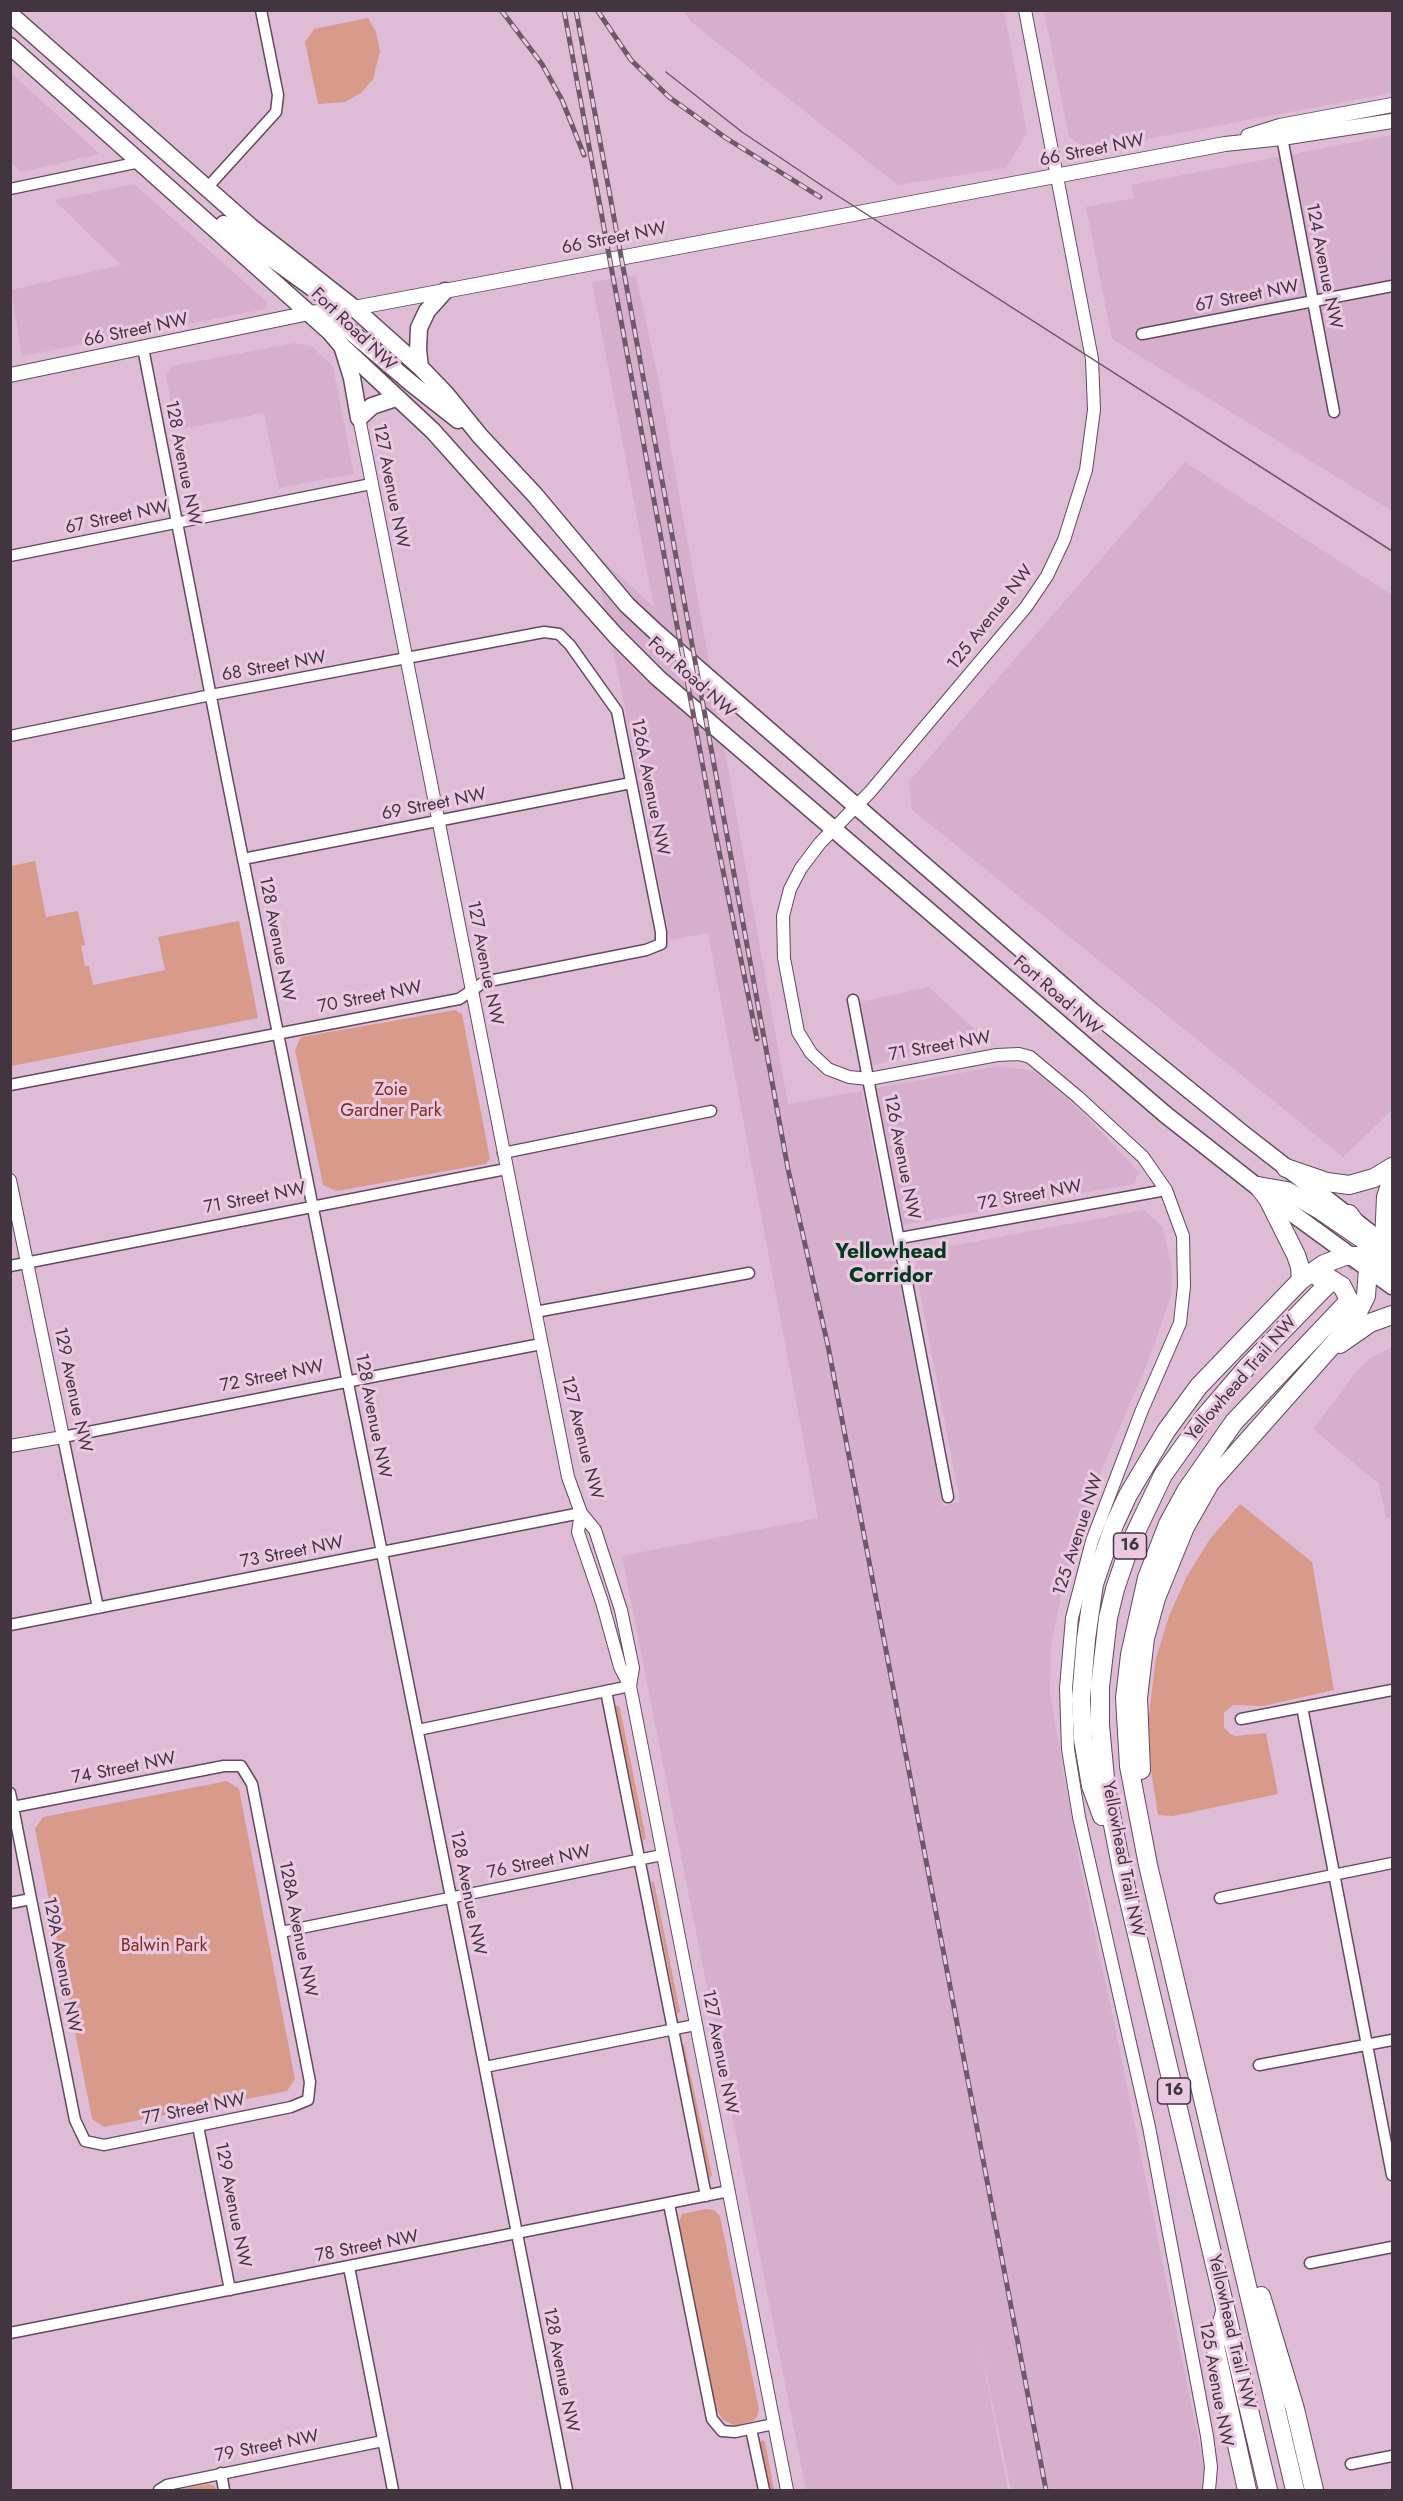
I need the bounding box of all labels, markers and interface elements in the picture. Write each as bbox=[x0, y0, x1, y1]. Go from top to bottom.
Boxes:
street label: 66 Street NW bbox=[1038, 130, 1146, 172]
street label: 124 Avenue NW bbox=[1300, 201, 1346, 331]
street label: 66 Street NW bbox=[560, 218, 668, 260]
street label: 67 Street NW bbox=[1193, 276, 1301, 318]
street label: Fort Road NW bbox=[306, 284, 400, 376]
street label: 66 Street NW bbox=[82, 309, 190, 353]
street label: 128 Avenue NW bbox=[159, 399, 205, 527]
street label: 127 Avenue NW bbox=[367, 422, 413, 550]
street label: 67 Street NW bbox=[63, 496, 171, 540]
street label: 125 Avenue NW bbox=[943, 561, 1039, 675]
street label: Fort Road NW bbox=[643, 633, 739, 723]
street label: 68 Street NW bbox=[220, 647, 328, 687]
street label: 126A Avenue NW bbox=[625, 717, 673, 857]
street label: 69 Street NW bbox=[380, 784, 488, 826]
street label: 128 Avenue NW bbox=[253, 875, 299, 1003]
street label: 127 Avenue NW bbox=[461, 899, 507, 1027]
street label: Fort Road NW bbox=[1008, 952, 1106, 1040]
street label: 70 Street NW bbox=[316, 977, 424, 1019]
street label: 71 Street NW bbox=[887, 1027, 993, 1067]
park label: Zoie Gardner Park bbox=[340, 1080, 442, 1122]
street label: 126 Avenue NW bbox=[878, 1092, 924, 1222]
street label: 72 Street NW bbox=[976, 1176, 1084, 1216]
street label: 71 Street NW bbox=[202, 1179, 308, 1219]
district label: Yellowhead Corridor bbox=[835, 1240, 947, 1290]
street label: Yellowhead Trail NW bbox=[1182, 1312, 1302, 1446]
street label: 129 Avenue NW bbox=[48, 1325, 96, 1455]
street label: 128 Avenue NW bbox=[349, 1352, 395, 1480]
street label: 72 Street NW bbox=[218, 1356, 326, 1398]
street label: 127 Avenue NW bbox=[555, 1374, 607, 1502]
street label: 125 Avenue NW bbox=[1049, 1471, 1109, 1599]
street label: 73 Street NW bbox=[239, 1532, 345, 1574]
road number: 16 bbox=[1114, 1533, 1146, 1559]
street label: 74 Street NW bbox=[70, 1748, 178, 1790]
street label: Yellowhead Trail NW bbox=[1096, 1779, 1148, 1939]
street label: 128 Avenue NW bbox=[444, 1829, 490, 1957]
street label: 76 Street NW bbox=[485, 1841, 593, 1885]
street label: 128A Avenue NW bbox=[273, 1859, 321, 1999]
street label: 129A Avenue NW bbox=[37, 1895, 85, 2035]
park label: Balwin Park bbox=[121, 1936, 207, 1958]
street label: 127 Avenue NW bbox=[696, 1988, 742, 2116]
road number: 16 bbox=[1158, 2078, 1190, 2104]
street label: 77 Street NW bbox=[141, 2089, 247, 2131]
street label: 129 Avenue NW bbox=[209, 2140, 255, 2270]
street label: 78 Street NW bbox=[314, 2226, 420, 2268]
street label: Yellowhead Trail NW bbox=[1203, 2252, 1259, 2412]
street label: 128 Avenue NW bbox=[537, 2306, 583, 2434]
street label: 125 Avenue NW bbox=[1193, 2320, 1237, 2448]
street label: 79 Street NW bbox=[213, 2426, 321, 2468]

